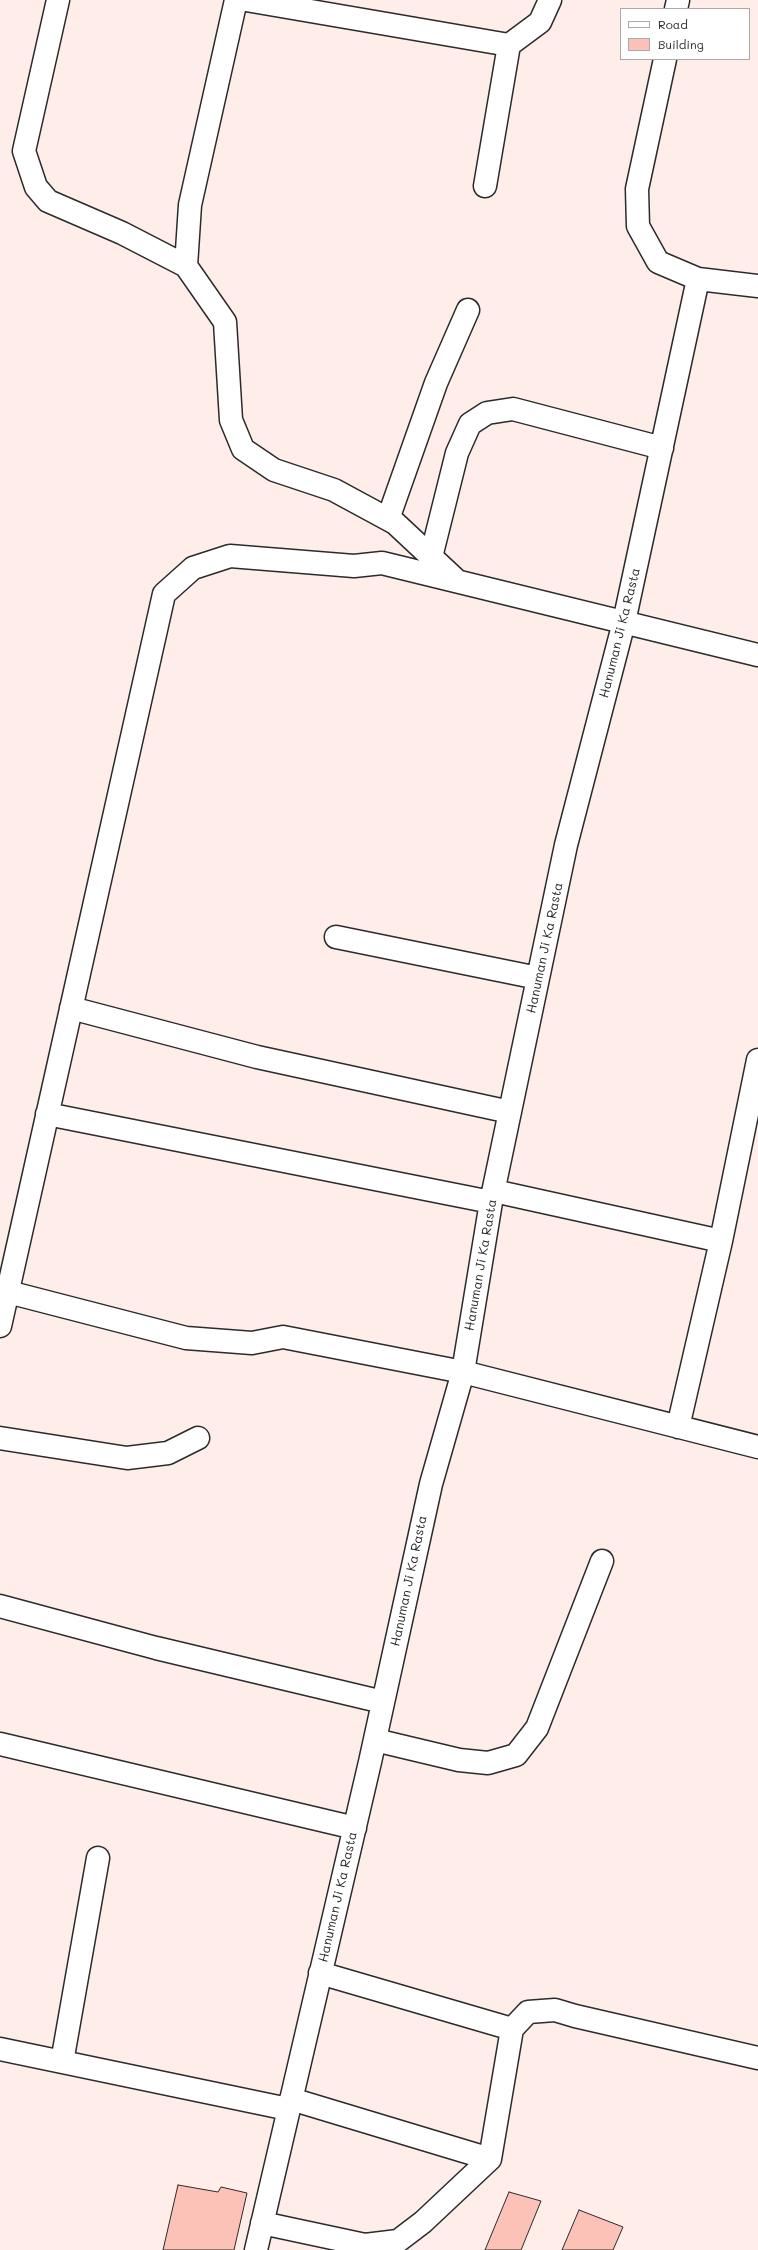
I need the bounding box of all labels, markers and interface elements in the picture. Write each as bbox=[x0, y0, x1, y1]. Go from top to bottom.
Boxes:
legend bbox=[620, 8, 750, 60]
text: Road bbox=[658, 16, 688, 32]
text: Building bbox=[658, 36, 704, 52]
street label: Hanuman Ji Ka Rasta bbox=[596, 566, 644, 700]
street label: Hanuman Ji Ka Rasta bbox=[523, 881, 567, 1015]
street label: Hanuman Ji Ka Rasta bbox=[462, 1198, 500, 1332]
street label: Hanuman Ji Ka Rasta bbox=[387, 1514, 431, 1648]
street label: Hanuman Ji Ka Rasta bbox=[315, 1830, 361, 1964]

